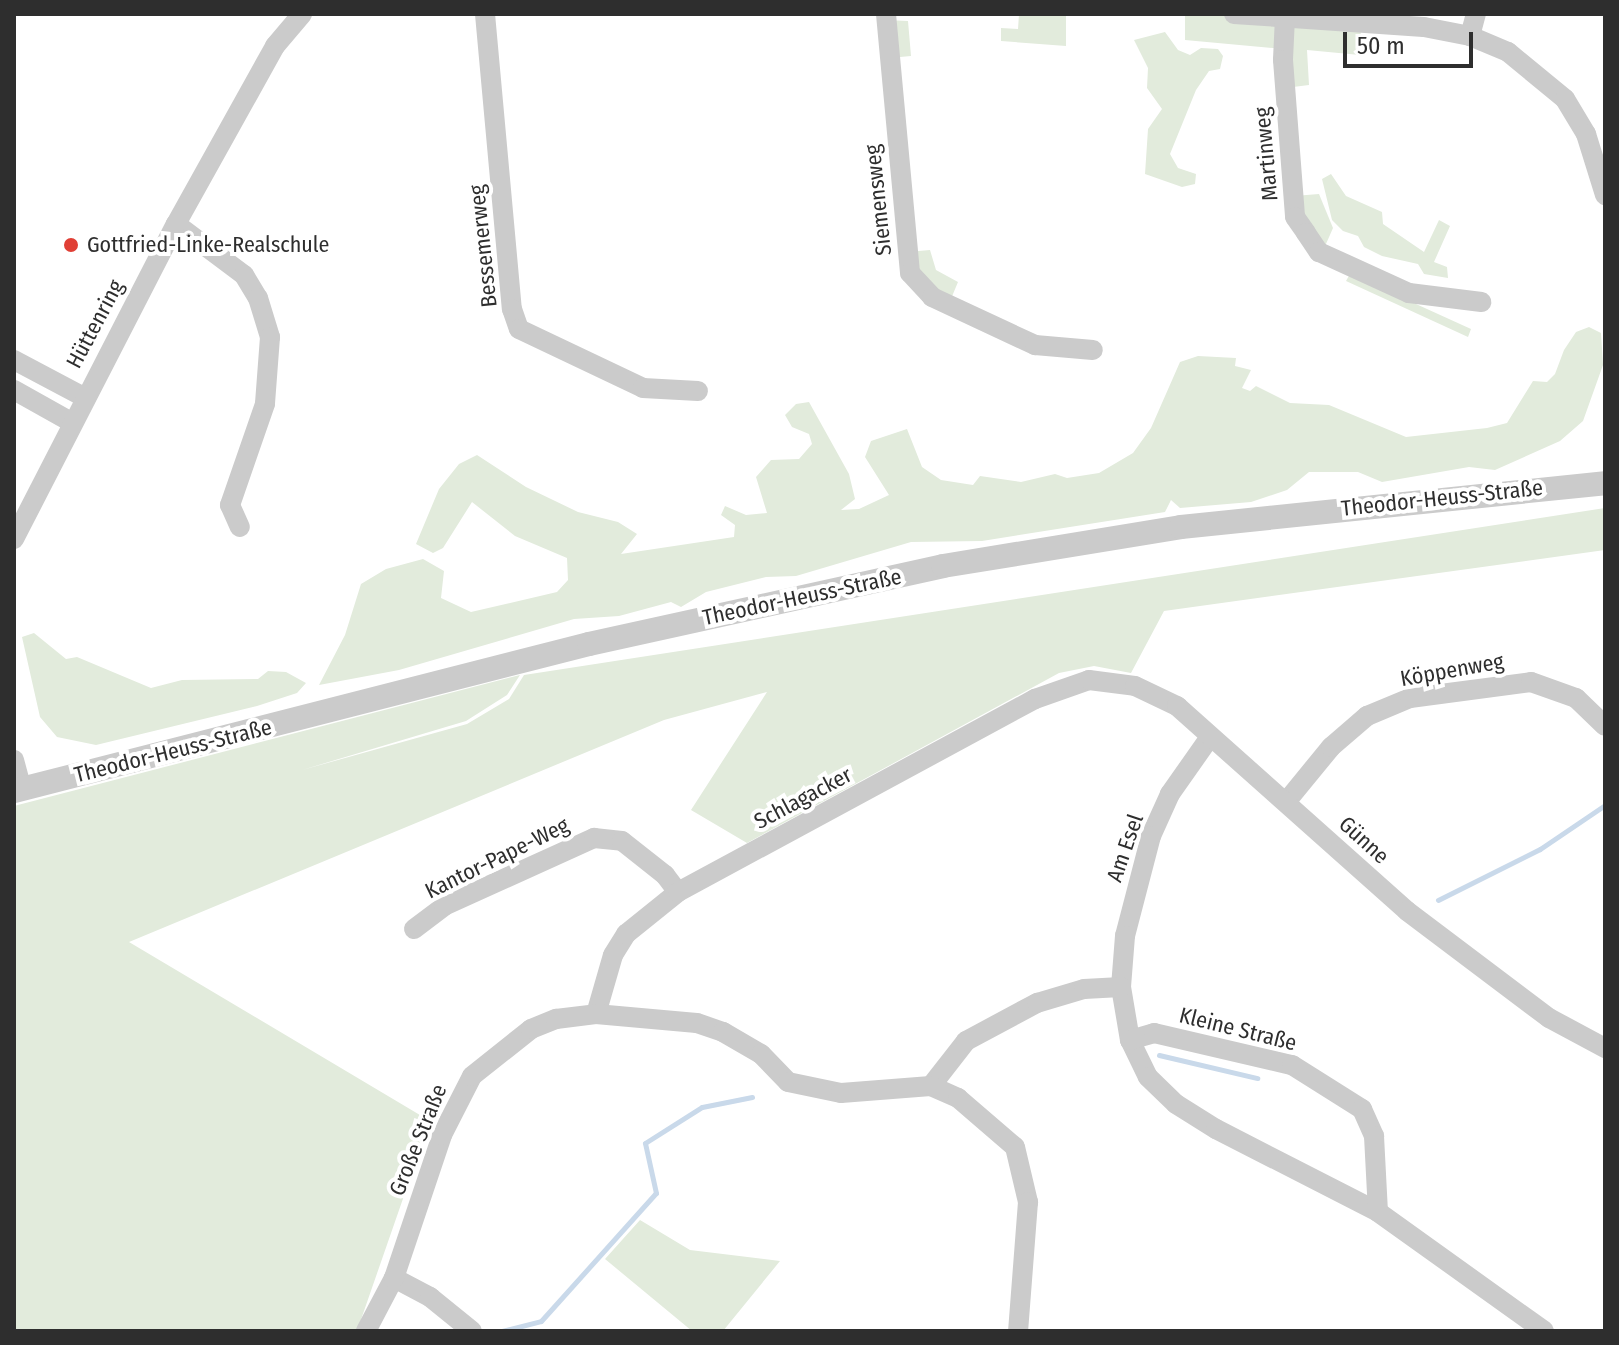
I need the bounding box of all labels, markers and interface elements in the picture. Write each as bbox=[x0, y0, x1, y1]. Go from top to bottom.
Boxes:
scale bar bbox=[1347, 16, 1477, 66]
text: 50 m bbox=[1357, 32, 1405, 60]
street label: Martinweg bbox=[1249, 106, 1283, 202]
street label: Siemensweg bbox=[859, 143, 897, 257]
street label: Bessemerweg bbox=[463, 183, 503, 309]
place label: Gottfried-Linke-Realschule bbox=[87, 232, 329, 258]
marker: Gottfried-Linke-Realschule bbox=[62, 236, 80, 254]
street label: Hüttenring bbox=[61, 275, 129, 373]
street label: Theodor-Heuss-Straße bbox=[1340, 474, 1544, 522]
street label: Theodor-Heuss-Straße bbox=[700, 563, 904, 631]
street label: Köppenweg bbox=[1398, 648, 1506, 692]
street label: Theodor-Heuss-Straße bbox=[72, 714, 274, 788]
street label: Schlagacker bbox=[750, 761, 856, 835]
street label: Am Esel bbox=[1101, 811, 1149, 885]
street label: Günne bbox=[1334, 811, 1394, 869]
street label: Kantor-Pape-Weg bbox=[421, 812, 573, 904]
street label: Kleine Straße bbox=[1177, 1002, 1299, 1056]
street label: Große Straße bbox=[384, 1081, 452, 1199]

